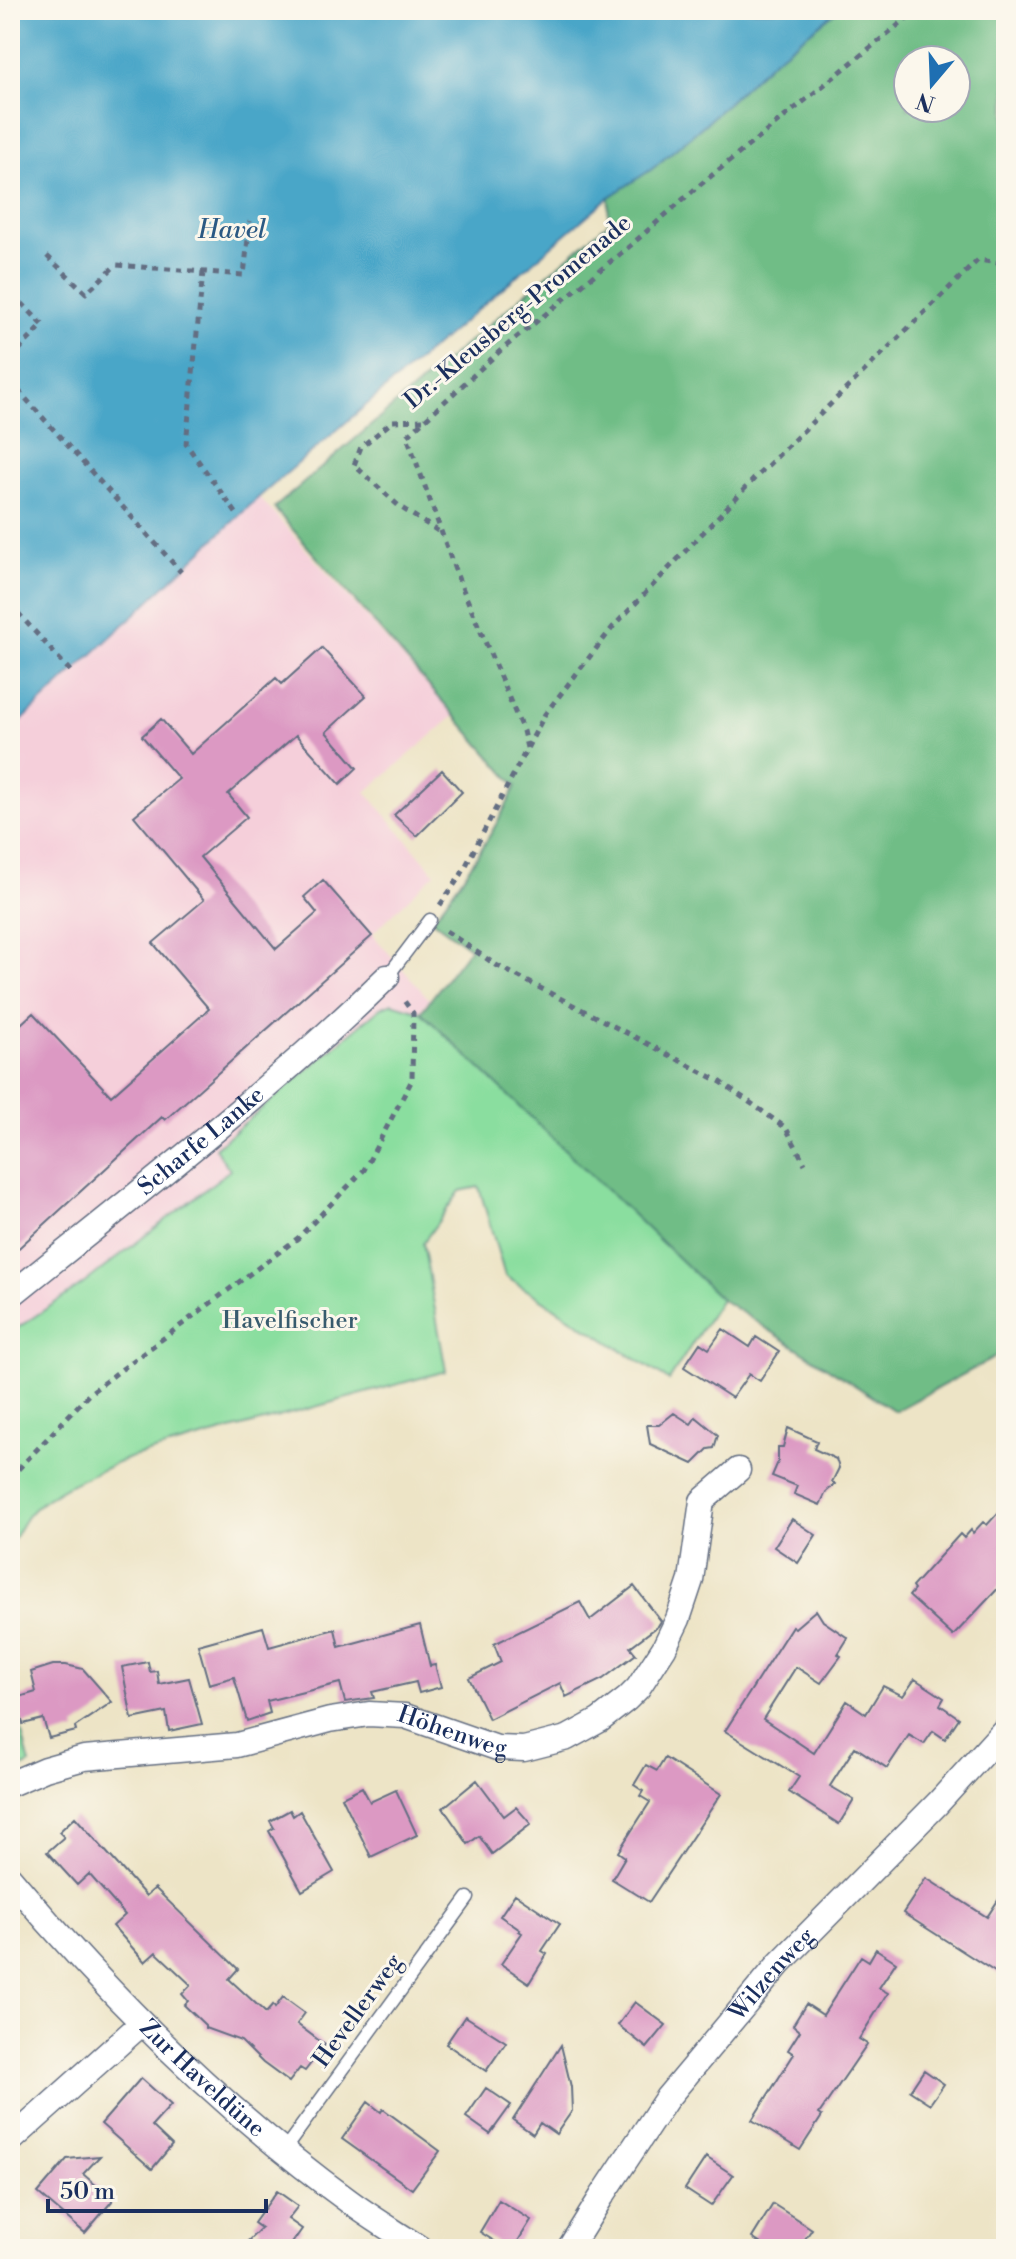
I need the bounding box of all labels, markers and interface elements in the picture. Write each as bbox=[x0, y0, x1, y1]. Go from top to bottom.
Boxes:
north arrow bbox=[892, 44, 972, 124]
text: N bbox=[913, 86, 939, 117]
street label: Dr.-Kleusberg-Promenade bbox=[398, 208, 638, 416]
water label: Havel bbox=[197, 214, 267, 246]
street label: Scharfe Lanke bbox=[132, 1080, 271, 1202]
park label: Havelfischer bbox=[222, 1306, 358, 1336]
street label: Höhenweg bbox=[393, 1699, 508, 1763]
street label: Wilzenweg bbox=[722, 1921, 822, 2028]
street label: Hevellerweg bbox=[307, 1948, 410, 2074]
street label: Zur Haveldüne bbox=[133, 2013, 271, 2144]
scale bar bbox=[48, 2163, 266, 2213]
text: 50 m bbox=[60, 2177, 115, 2207]

